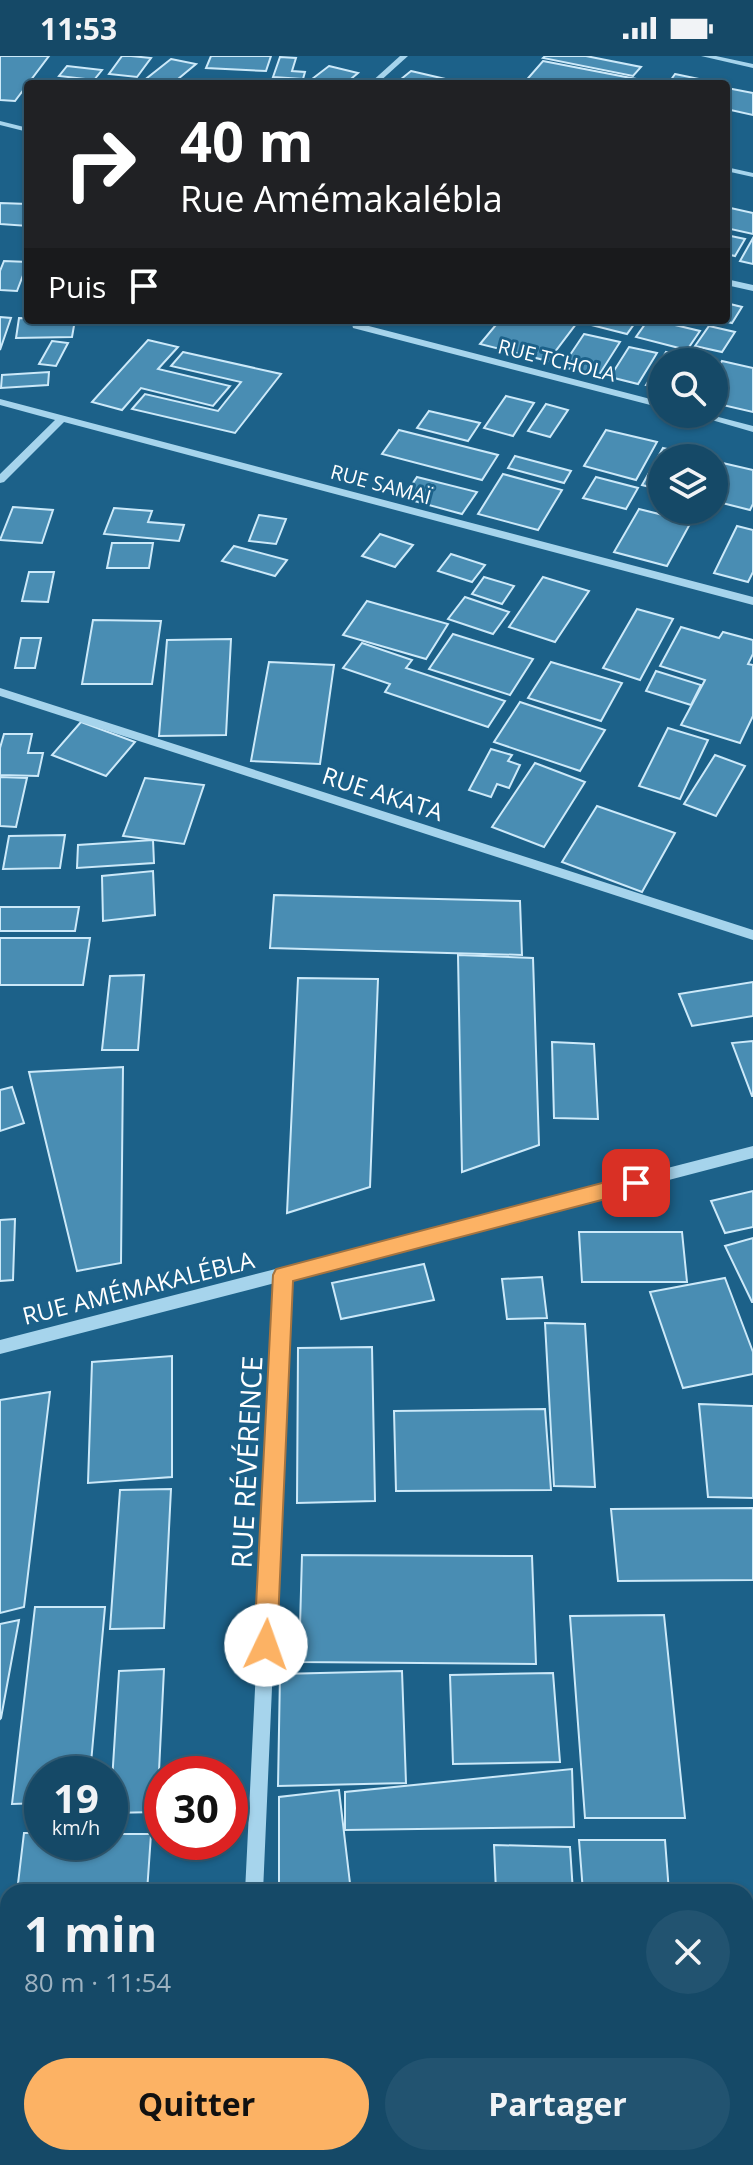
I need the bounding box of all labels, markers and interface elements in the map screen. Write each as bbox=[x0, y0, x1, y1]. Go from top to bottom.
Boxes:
text: 11:53 bbox=[40, 8, 117, 49]
text: 40 m bbox=[180, 102, 314, 178]
icon: right bbox=[48, 112, 152, 216]
text: Rue Amémakalébla bbox=[180, 174, 503, 223]
icon: arrive bbox=[122, 264, 166, 308]
text: Puis bbox=[48, 266, 106, 307]
street label: RUE TCHOLA bbox=[495, 332, 619, 388]
map controls bbox=[648, 348, 728, 524]
button: search bbox=[648, 348, 728, 428]
button: layers bbox=[648, 444, 728, 524]
street label: RUE SAMAÏ bbox=[328, 458, 435, 510]
street label: RUE AKATA bbox=[318, 758, 448, 828]
pin bbox=[602, 1149, 670, 1217]
icon: arrive bbox=[614, 1161, 658, 1205]
street label: RUE AMÉMAKALÉBLA bbox=[19, 1242, 258, 1332]
street label: RUE RÉVÉRENCE bbox=[221, 1355, 271, 1569]
position arrow bbox=[224, 1603, 308, 1687]
speed limit sign: 30 bbox=[144, 1756, 248, 1860]
text: 19 bbox=[53, 1770, 99, 1825]
text: km/h bbox=[52, 1814, 100, 1841]
text: 1 min bbox=[24, 1901, 157, 1966]
button: close bbox=[646, 1910, 730, 1994]
text: 80 m · 11:54 bbox=[24, 1964, 171, 2000]
button: Quitter bbox=[24, 2058, 369, 2150]
button: Partager bbox=[385, 2058, 730, 2150]

